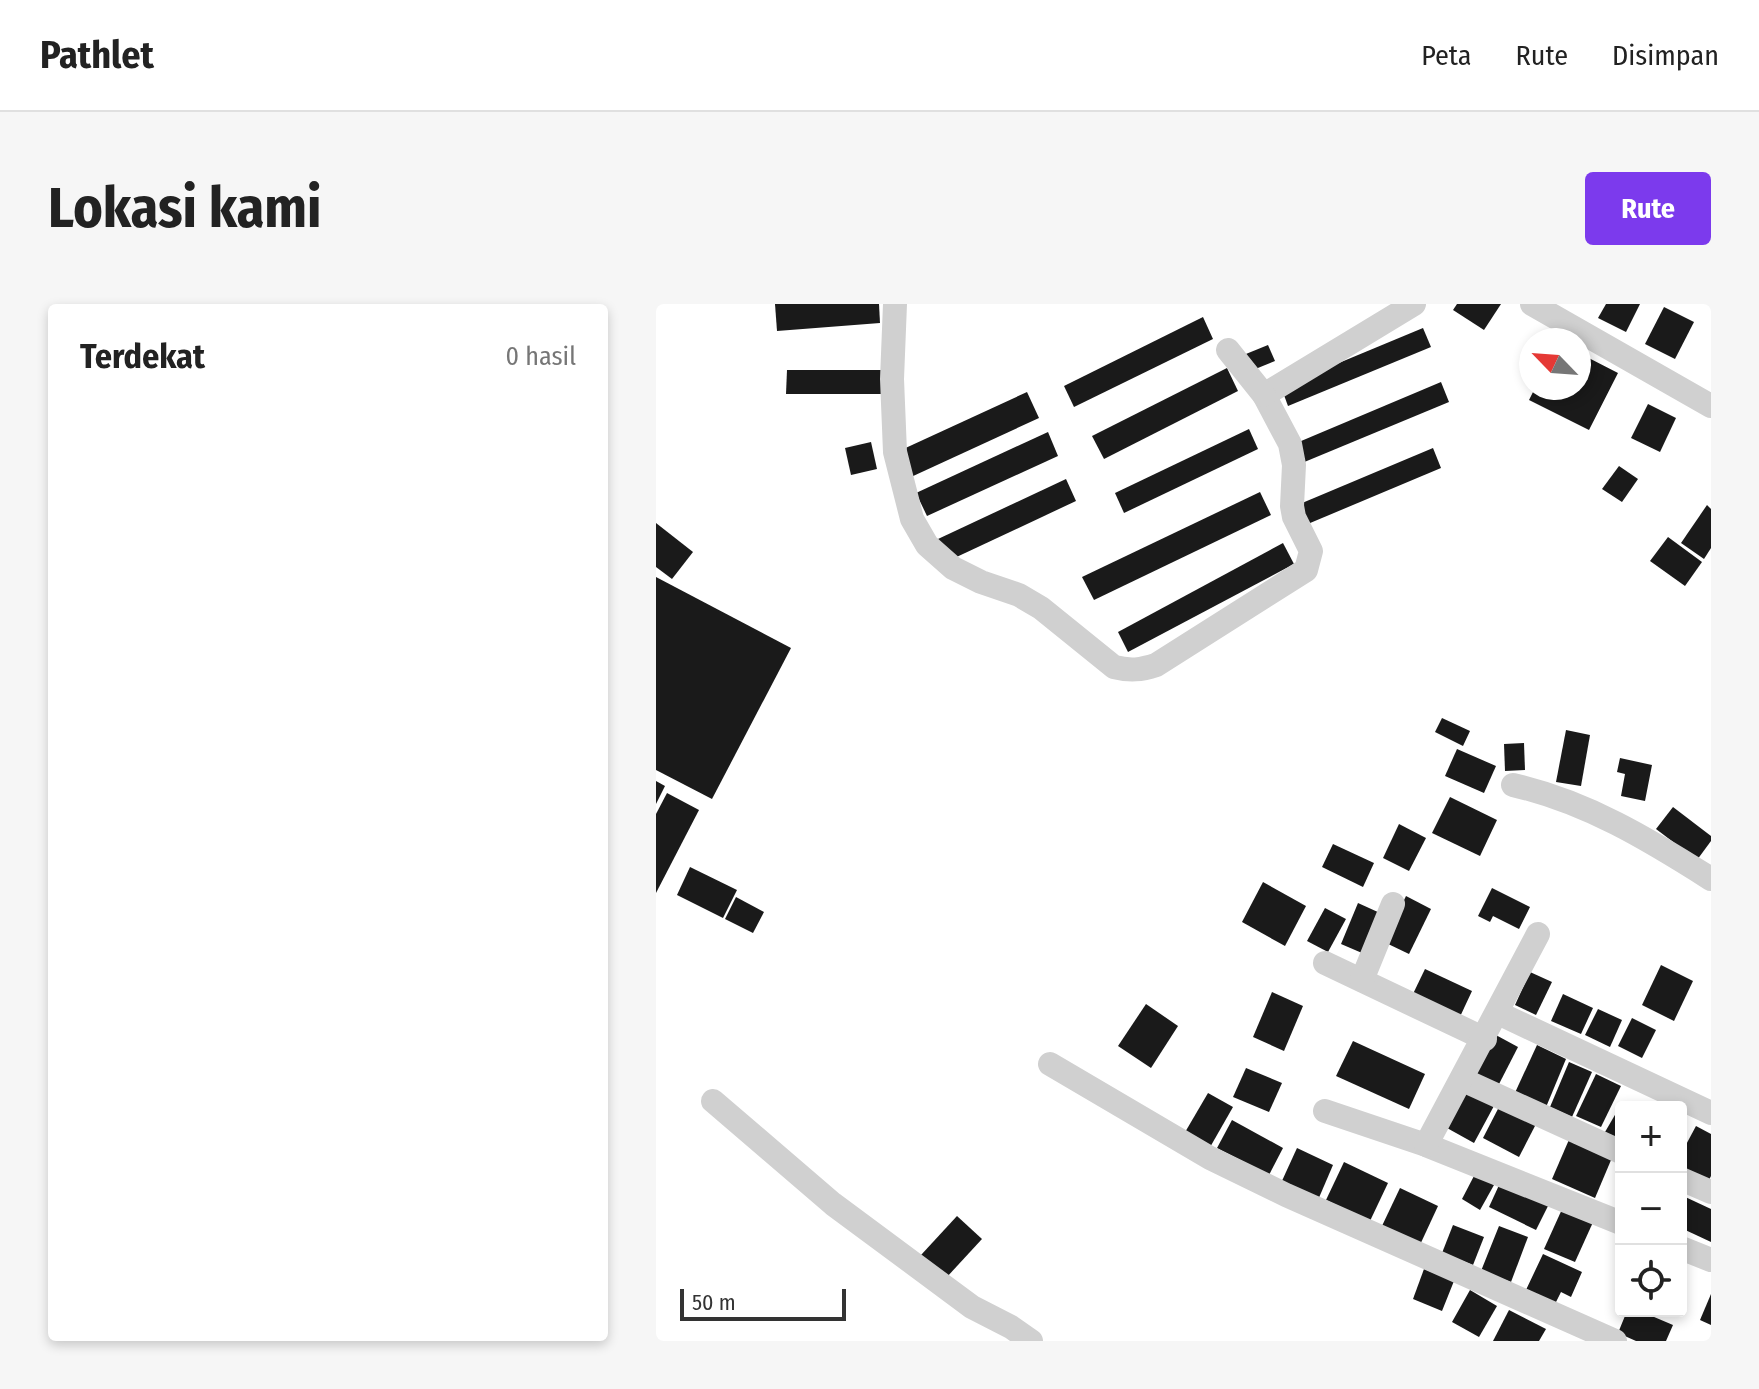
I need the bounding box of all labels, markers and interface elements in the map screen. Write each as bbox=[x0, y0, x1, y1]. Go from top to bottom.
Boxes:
text: Pathlet bbox=[40, 32, 154, 78]
text: Peta bbox=[1421, 39, 1472, 72]
text: Rute bbox=[1516, 39, 1568, 72]
text: Disimpan bbox=[1612, 39, 1719, 72]
button: Rute bbox=[1585, 172, 1711, 245]
text: Lokasi kami bbox=[48, 175, 321, 242]
north arrow bbox=[1519, 328, 1591, 400]
text: Terdekat bbox=[80, 336, 205, 377]
text: 0 hasil bbox=[506, 341, 576, 372]
map controls bbox=[1615, 1101, 1687, 1317]
button: + bbox=[1615, 1101, 1687, 1173]
button: − bbox=[1615, 1173, 1687, 1245]
button: locate bbox=[1615, 1245, 1687, 1317]
scale bar bbox=[680, 1285, 846, 1321]
text: 50 m bbox=[692, 1289, 736, 1316]

